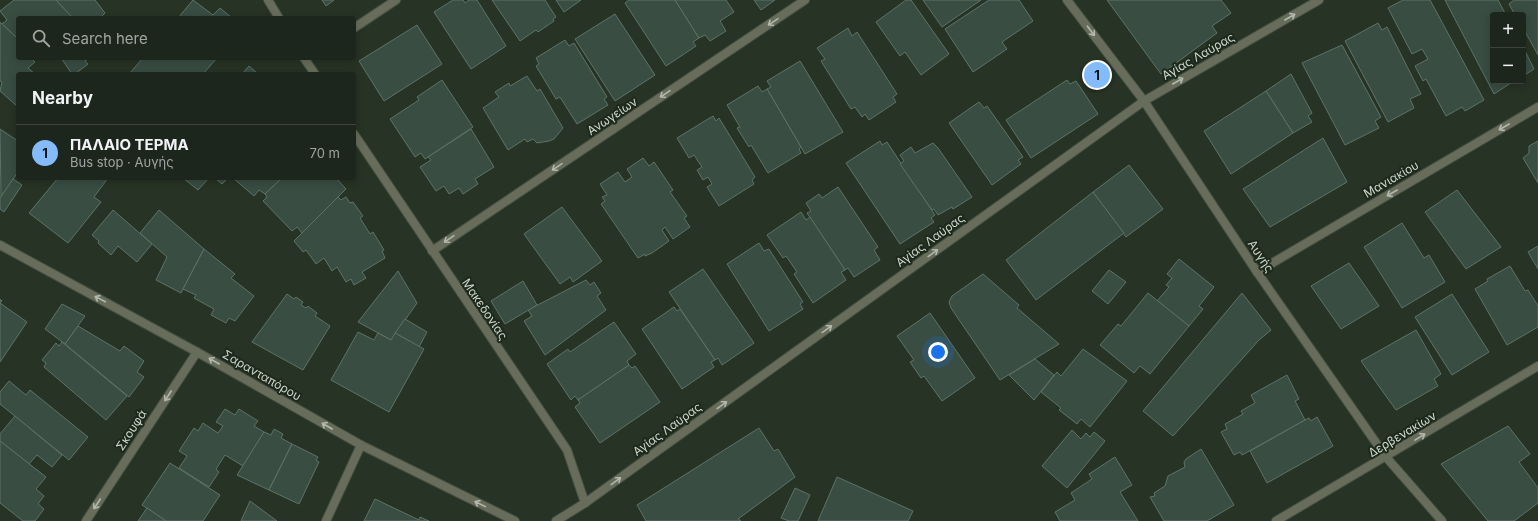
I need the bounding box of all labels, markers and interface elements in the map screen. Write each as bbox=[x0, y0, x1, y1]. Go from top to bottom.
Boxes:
one-way arrow bbox=[1284, 12, 1296, 20]
map controls bbox=[1490, 12, 1526, 84]
button: + bbox=[1490, 12, 1526, 48]
search box bbox=[16, 16, 356, 60]
one-way arrow bbox=[768, 18, 779, 26]
one-way arrow bbox=[1087, 26, 1095, 37]
icon: search bbox=[30, 27, 52, 49]
text: Search here bbox=[62, 29, 148, 48]
street label: Αγίας Λαύρας bbox=[1159, 29, 1237, 83]
button: − bbox=[1490, 48, 1526, 84]
pin: 1 bbox=[1084, 60, 1110, 90]
one-way arrow bbox=[1172, 77, 1184, 85]
text: Nearby bbox=[32, 88, 93, 108]
one-way arrow bbox=[660, 90, 671, 98]
street label: Ανωγείων bbox=[584, 94, 640, 138]
one-way arrow bbox=[1498, 124, 1510, 132]
text: ΠΑΛΑΙΟ ΤΕΡΜΑ bbox=[70, 135, 189, 154]
text: 1 bbox=[42, 145, 48, 161]
text: 70 m bbox=[310, 145, 340, 161]
text: Bus stop · Αυγής bbox=[70, 154, 174, 170]
street label: Μανιακίου bbox=[1361, 157, 1421, 201]
one-way arrow bbox=[552, 163, 563, 171]
one-way arrow bbox=[1386, 189, 1398, 197]
street label: Αγίας Λαύρας bbox=[893, 210, 967, 270]
one-way arrow bbox=[444, 235, 455, 243]
street label: Αυγής bbox=[1245, 237, 1277, 275]
one-way arrow bbox=[927, 249, 938, 257]
street label: Μακεδονίας bbox=[459, 276, 511, 343]
one-way arrow bbox=[94, 295, 106, 302]
one-way arrow bbox=[822, 325, 833, 333]
your location bbox=[928, 342, 948, 362]
street label: Σαρανταπόρου bbox=[220, 346, 304, 404]
one-way arrow bbox=[208, 357, 220, 365]
one-way arrow bbox=[164, 390, 172, 401]
street label: Αγίας Λαύρας bbox=[630, 399, 704, 459]
one-way arrow bbox=[716, 401, 727, 409]
street label: Σκουφά bbox=[112, 407, 150, 453]
street label: Δερβενακίων bbox=[1365, 408, 1439, 460]
one-way arrow bbox=[321, 421, 333, 429]
one-way arrow bbox=[1414, 433, 1425, 441]
one-way arrow bbox=[611, 476, 622, 485]
one-way arrow bbox=[92, 499, 101, 510]
one-way arrow bbox=[474, 500, 486, 507]

